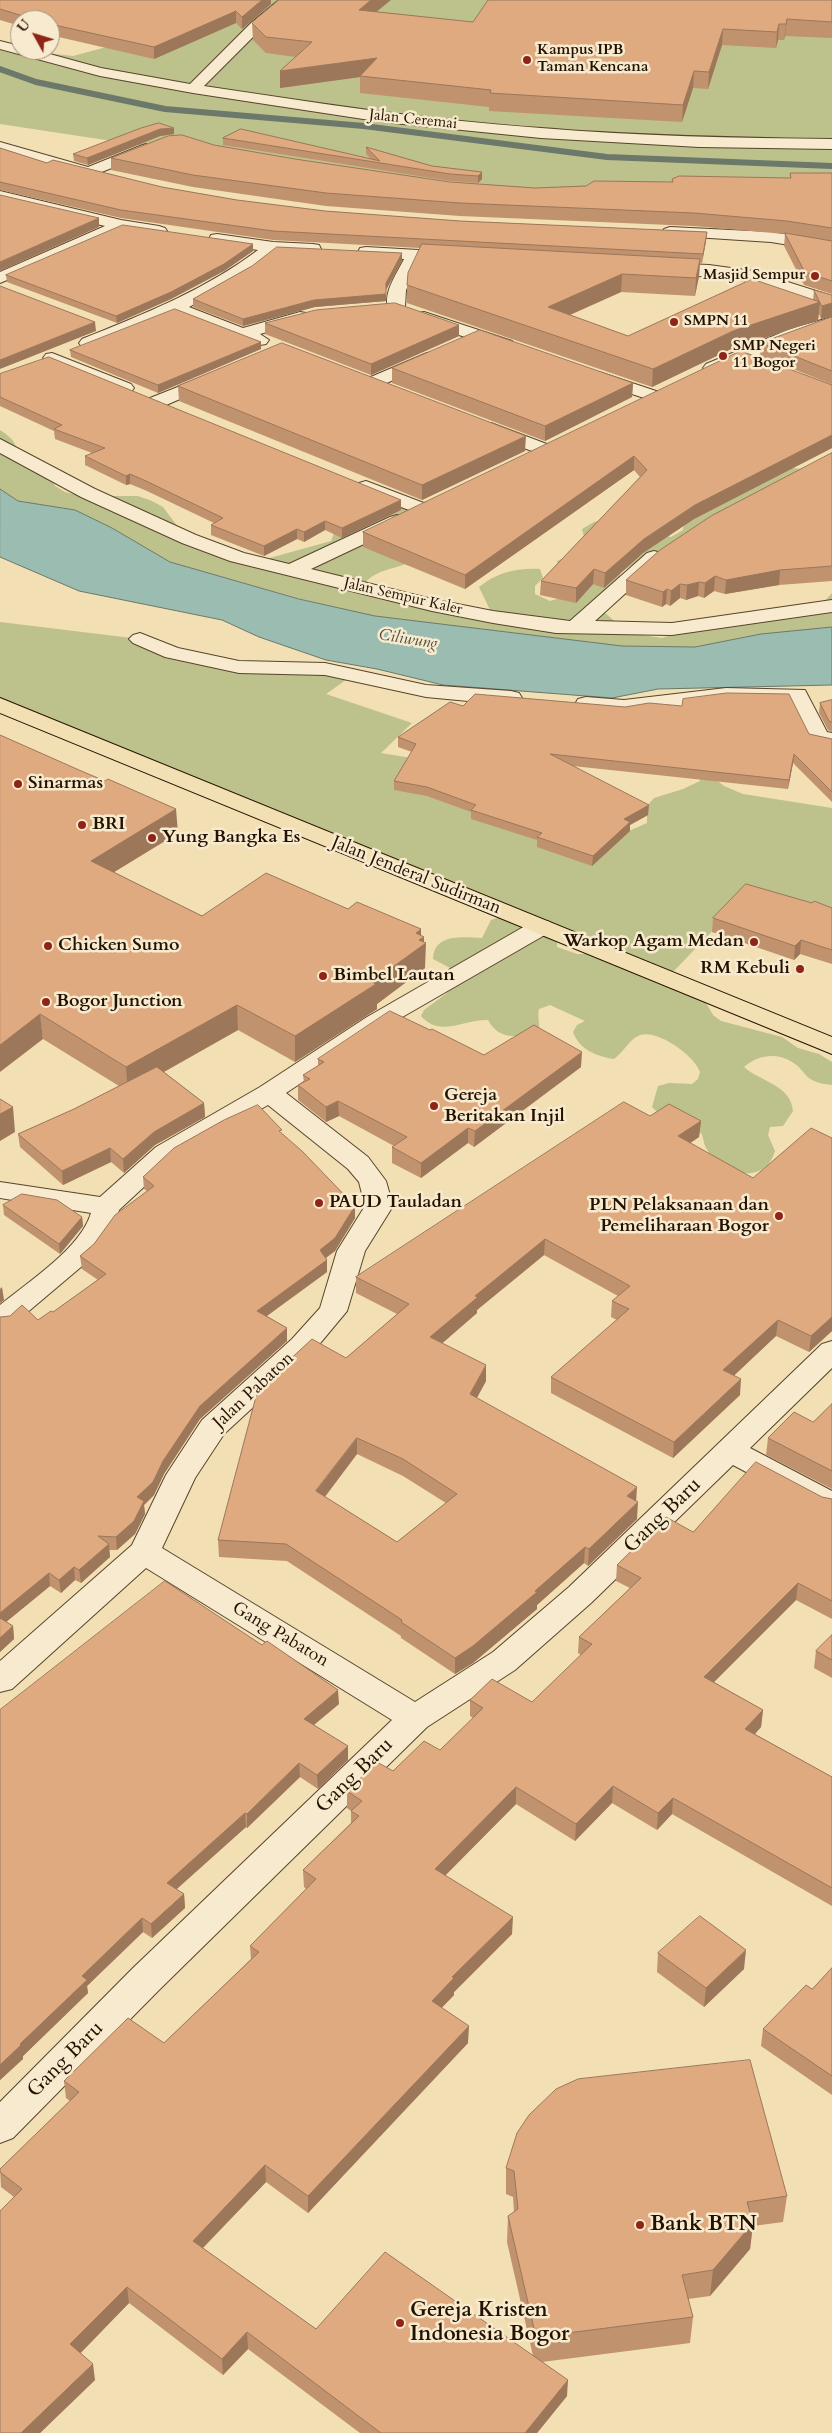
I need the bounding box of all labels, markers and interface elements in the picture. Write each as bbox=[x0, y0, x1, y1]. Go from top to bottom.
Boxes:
north arrow bbox=[10, 10, 60, 60]
text: U bbox=[13, 15, 35, 36]
place label: Kampus IPB Taman Kencana bbox=[537, 42, 648, 77]
marker: Kampus IPB Taman Kencana bbox=[521, 54, 533, 66]
street label: Jalan Ceremai bbox=[368, 106, 458, 134]
place label: Masjid Sempur bbox=[703, 267, 805, 285]
marker: Masjid Sempur bbox=[809, 270, 821, 282]
place label: SMPN 11 bbox=[684, 313, 748, 331]
marker: SMPN 11 bbox=[668, 316, 680, 328]
place label: SMP Negeri 11 Bogor bbox=[733, 338, 816, 373]
marker: SMP Negeri 11 Bogor bbox=[717, 350, 729, 362]
street label: Jalan Sempur Kaler bbox=[342, 575, 464, 619]
water label: Ciliwung bbox=[377, 626, 439, 654]
place label: Sinarmas bbox=[28, 773, 103, 795]
marker: Sinarmas bbox=[12, 778, 24, 790]
place label: BRI bbox=[92, 814, 125, 836]
marker: BRI bbox=[76, 819, 88, 831]
place label: Yung Bangka Es bbox=[162, 827, 300, 849]
marker: Yung Bangka Es bbox=[146, 832, 158, 844]
street label: Jalan Jenderal Sudirman bbox=[328, 832, 504, 920]
place label: Warkop Agam Medan bbox=[563, 931, 744, 953]
place label: Chicken Sumo bbox=[58, 935, 179, 957]
marker: Warkop Agam Medan bbox=[748, 936, 760, 948]
marker: Chicken Sumo bbox=[42, 940, 54, 952]
place label: RM Kebuli bbox=[700, 958, 790, 980]
marker: RM Kebuli bbox=[794, 963, 806, 975]
place label: Bimbel Lautan bbox=[333, 965, 455, 987]
marker: Bimbel Lautan bbox=[317, 970, 329, 982]
place label: Bogor Junction bbox=[56, 991, 182, 1013]
marker: Bogor Junction bbox=[40, 996, 52, 1008]
place label: Gereja Beritakan Injil bbox=[444, 1085, 565, 1128]
marker: Gereja Beritakan Injil bbox=[428, 1100, 440, 1112]
place label: PAUD Tauladan bbox=[329, 1192, 462, 1214]
place label: PLN Pelaksanaan dan Pemeliharaan Bogor bbox=[589, 1195, 769, 1238]
marker: PAUD Tauladan bbox=[313, 1197, 325, 1209]
marker: PLN Pelaksanaan dan Pemeliharaan Bogor bbox=[773, 1210, 785, 1222]
street label: Jalan Pabaton bbox=[209, 1348, 299, 1434]
street label: Gang Baru bbox=[619, 1473, 707, 1559]
street label: Gang Pabaton bbox=[228, 1598, 332, 1672]
street label: Gang Baru bbox=[311, 1733, 399, 1819]
street label: Gang Baru bbox=[23, 2017, 109, 2103]
place label: Bank BTN bbox=[650, 2212, 757, 2238]
marker: Bank BTN bbox=[634, 2219, 646, 2231]
place label: Gereja Kristen Indonesia Bogor bbox=[410, 2298, 569, 2348]
marker: Gereja Kristen Indonesia Bogor bbox=[394, 2317, 406, 2329]

